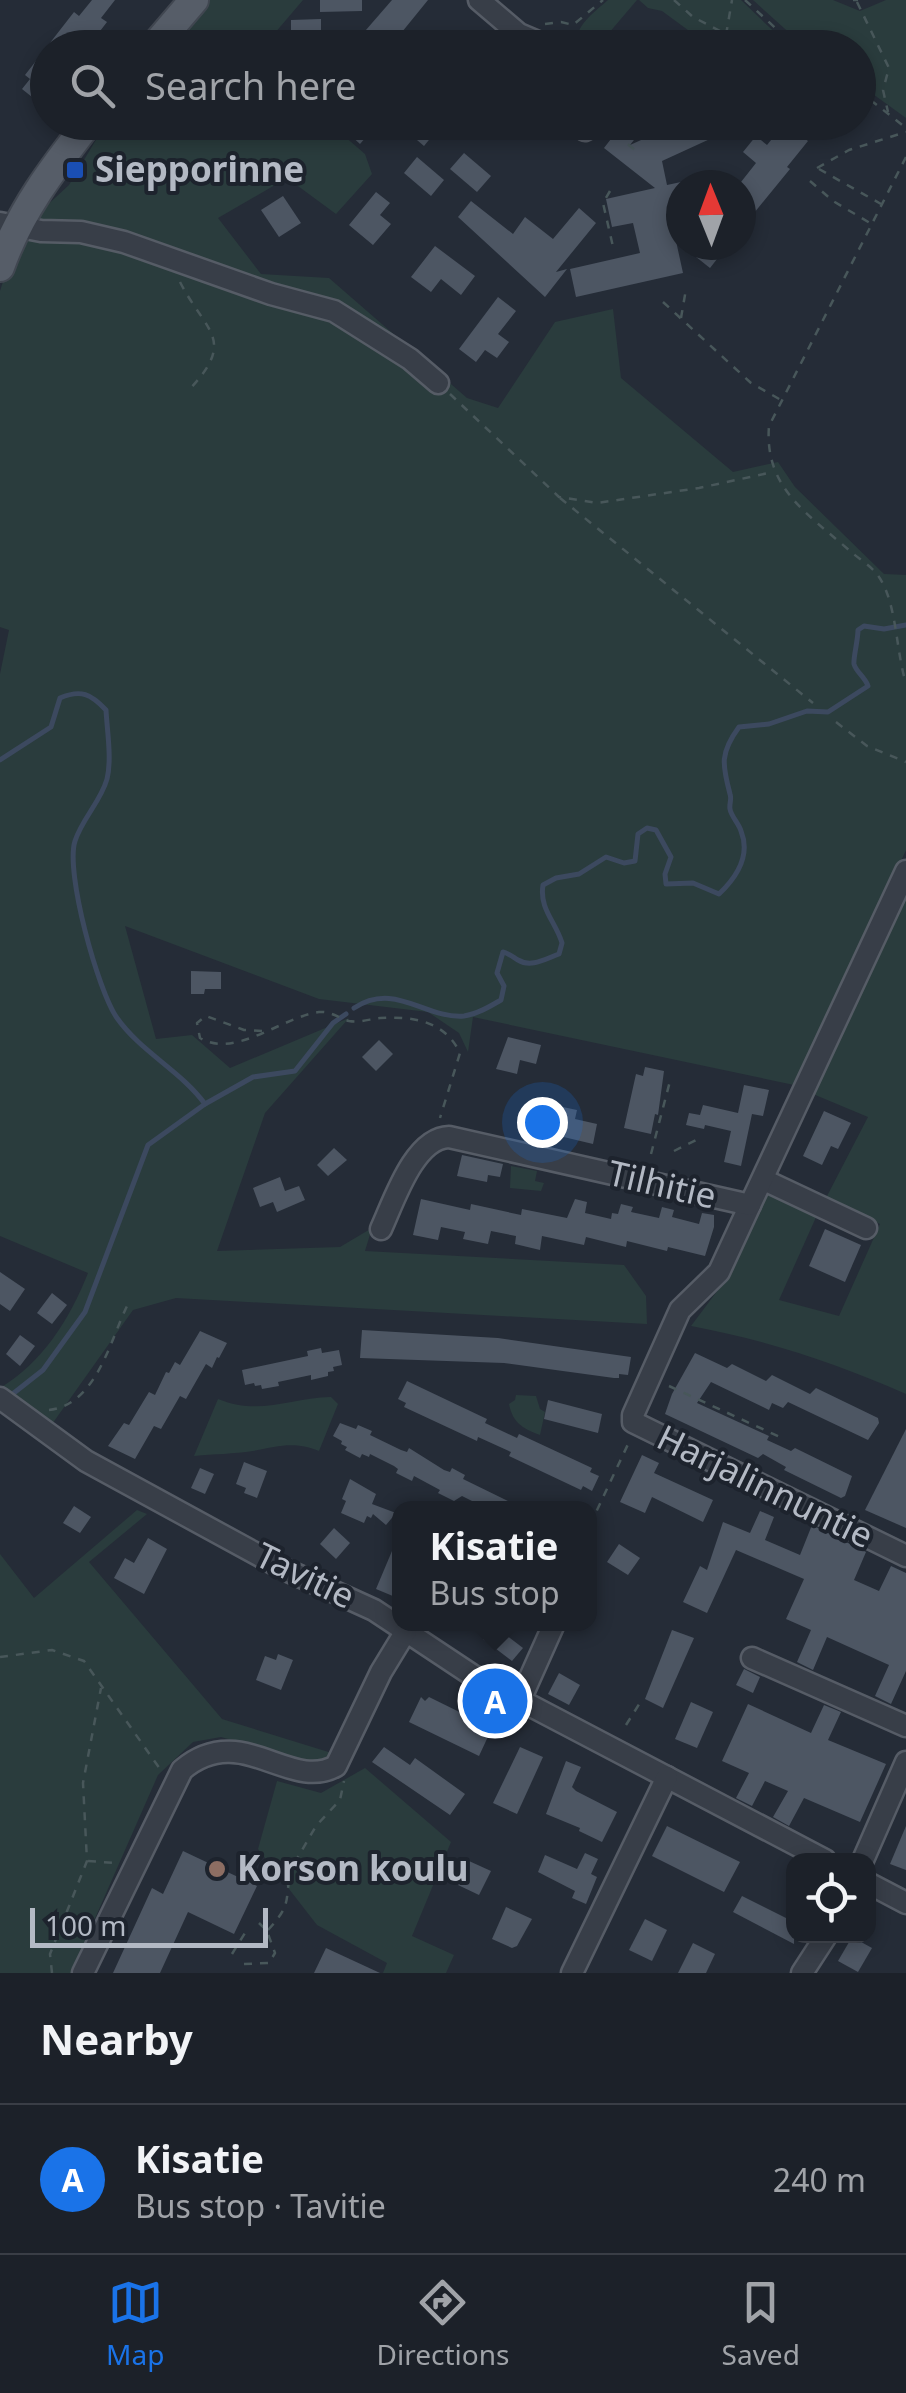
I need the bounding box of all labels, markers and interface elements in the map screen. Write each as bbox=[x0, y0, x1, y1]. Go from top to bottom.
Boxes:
search box bbox=[30, 30, 876, 140]
icon: search bbox=[65, 58, 120, 113]
text: Search here bbox=[145, 59, 356, 111]
place label: Siepporinne bbox=[95, 145, 304, 192]
marker: Siepporinne bbox=[64, 159, 86, 181]
north arrow bbox=[666, 170, 756, 260]
your location bbox=[517, 1097, 568, 1148]
street label: Tilhitie bbox=[604, 1148, 721, 1219]
street label: Harjalinnuntie bbox=[650, 1413, 881, 1558]
popup bbox=[392, 1501, 597, 1631]
text: Kisatie bbox=[429, 1519, 558, 1571]
street label: Tavitie bbox=[248, 1531, 363, 1619]
text: Bus stop bbox=[429, 1571, 560, 1614]
pin: A bbox=[462, 1664, 528, 1738]
place label: Korson koulu bbox=[237, 1844, 469, 1891]
map controls bbox=[786, 1853, 876, 1943]
button: locate bbox=[786, 1853, 876, 1943]
marker: Korson koulu bbox=[206, 1858, 228, 1880]
scale bar bbox=[30, 1903, 268, 1948]
text: 100 m bbox=[45, 1906, 127, 1944]
text: Nearby bbox=[40, 2010, 193, 2067]
text: Kisatie bbox=[135, 2132, 264, 2184]
text: A bbox=[61, 2158, 84, 2201]
text: 240 m bbox=[773, 2158, 866, 2201]
text: Bus stop · Tavitie bbox=[135, 2184, 386, 2227]
tab: Map bbox=[106, 2275, 164, 2373]
tab: Directions bbox=[377, 2275, 509, 2373]
tab: Saved bbox=[722, 2275, 800, 2373]

